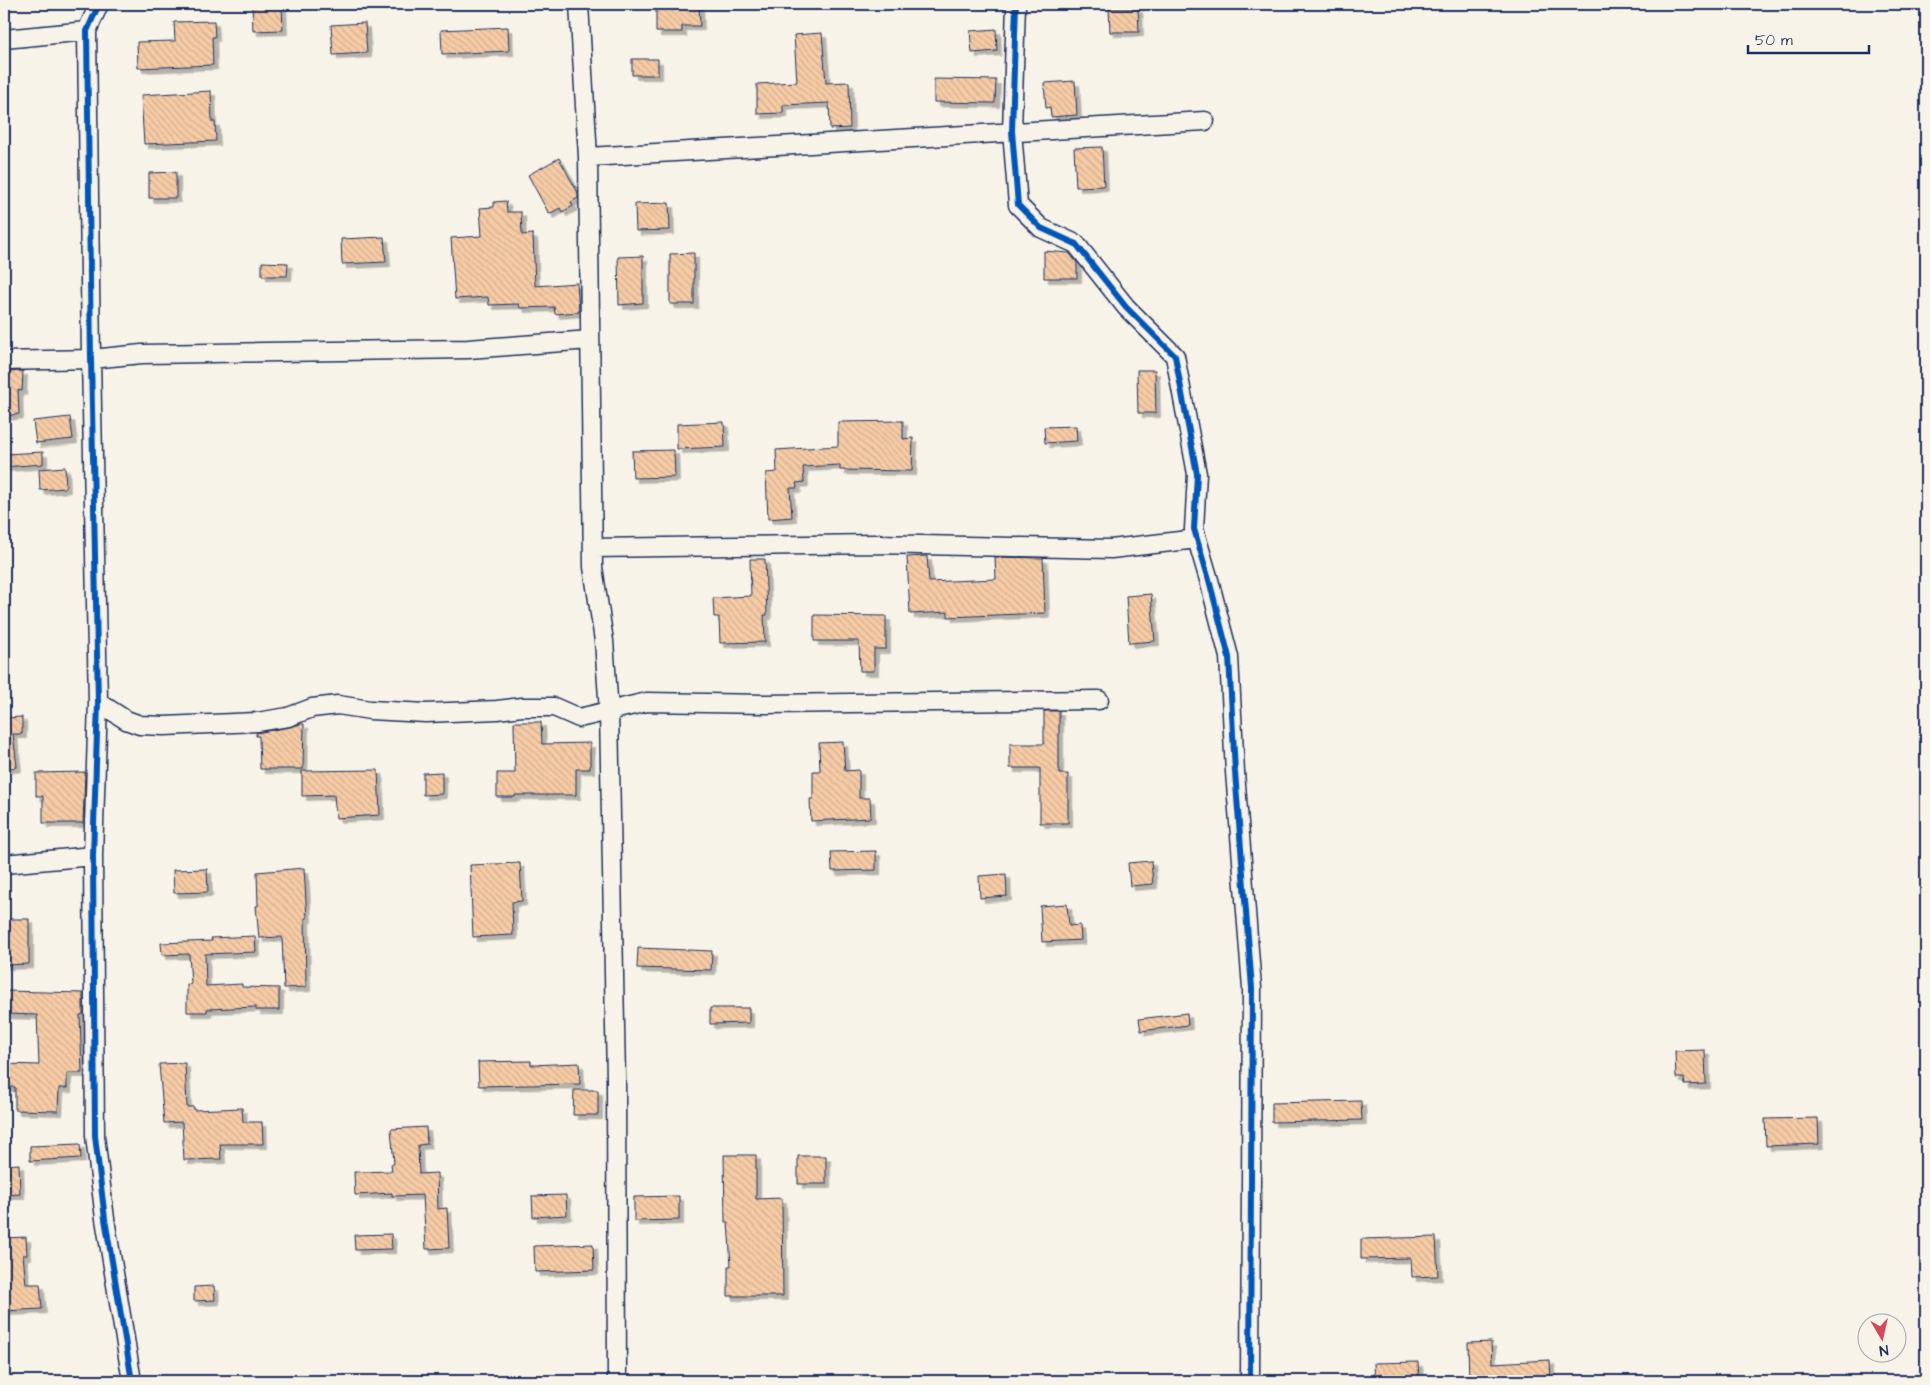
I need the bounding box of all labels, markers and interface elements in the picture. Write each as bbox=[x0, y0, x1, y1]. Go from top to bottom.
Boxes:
scale bar bbox=[1748, 22, 1869, 54]
text: 50 m bbox=[1755, 30, 1793, 51]
north arrow bbox=[1858, 1312, 1908, 1362]
text: N bbox=[1878, 1339, 1890, 1360]

